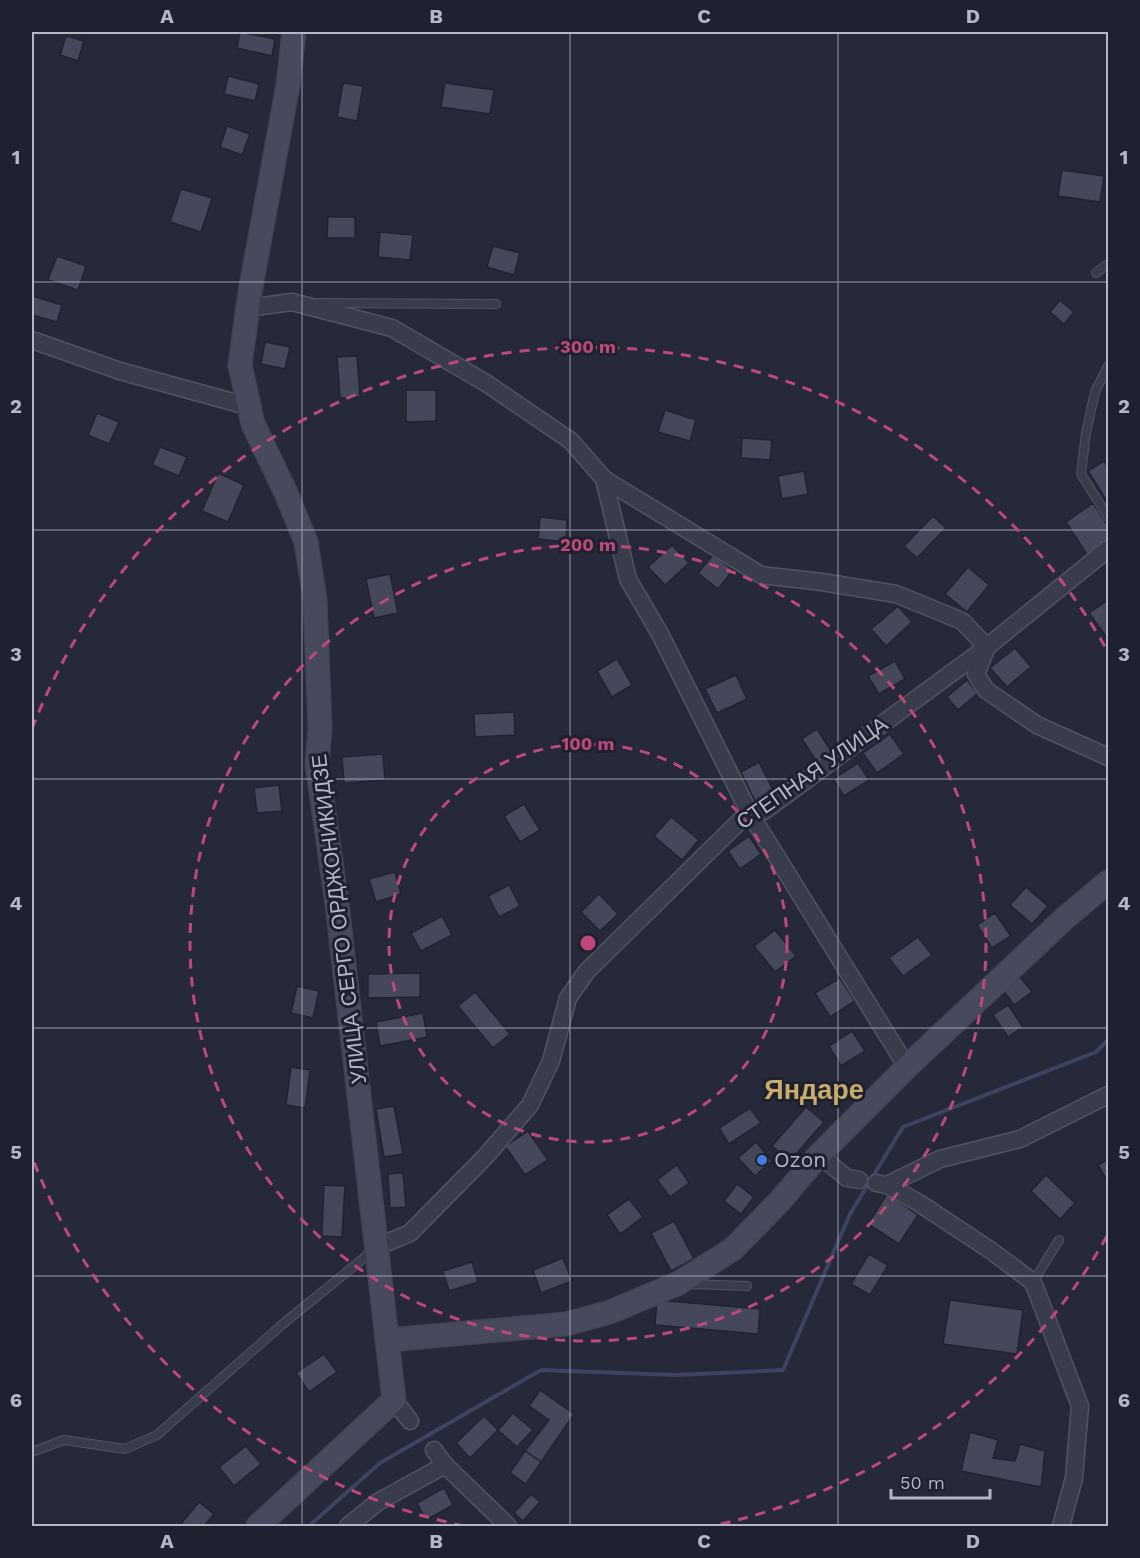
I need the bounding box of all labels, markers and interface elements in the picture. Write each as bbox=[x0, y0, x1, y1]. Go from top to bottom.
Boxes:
text: A bbox=[160, 4, 174, 28]
text: B bbox=[429, 4, 443, 28]
text: C bbox=[697, 4, 711, 28]
text: D bbox=[966, 4, 980, 28]
text: 1 bbox=[12, 145, 20, 169]
text: 1 bbox=[1120, 145, 1128, 169]
text: 300 m bbox=[560, 336, 616, 357]
text: 2 bbox=[10, 394, 22, 418]
text: 2 bbox=[1118, 394, 1130, 418]
text: 200 m bbox=[560, 534, 616, 555]
text: 3 bbox=[10, 642, 22, 666]
text: 3 bbox=[1118, 642, 1130, 666]
street label: СТЕПНАЯ УЛИЦА bbox=[731, 711, 892, 834]
text: 100 m bbox=[561, 733, 615, 754]
street label: УЛИЦА СЕРГО ОРДЖОНИКИДЗЕ bbox=[306, 753, 371, 1085]
text: 4 bbox=[10, 891, 23, 915]
text: 4 bbox=[1118, 891, 1131, 915]
centre of rings bbox=[578, 933, 598, 953]
district label: Яндаре bbox=[764, 1074, 864, 1106]
text: 5 bbox=[10, 1140, 22, 1164]
text: 5 bbox=[1118, 1140, 1130, 1164]
place label: Ozon bbox=[774, 1147, 826, 1172]
marker: Ozon bbox=[755, 1153, 769, 1167]
text: 6 bbox=[10, 1388, 22, 1412]
text: 6 bbox=[1118, 1388, 1130, 1412]
scale bar bbox=[891, 1462, 990, 1500]
text: 50 m bbox=[900, 1472, 945, 1493]
text: A bbox=[160, 1529, 174, 1553]
text: B bbox=[429, 1529, 443, 1553]
text: C bbox=[697, 1529, 711, 1553]
text: D bbox=[966, 1529, 980, 1553]

